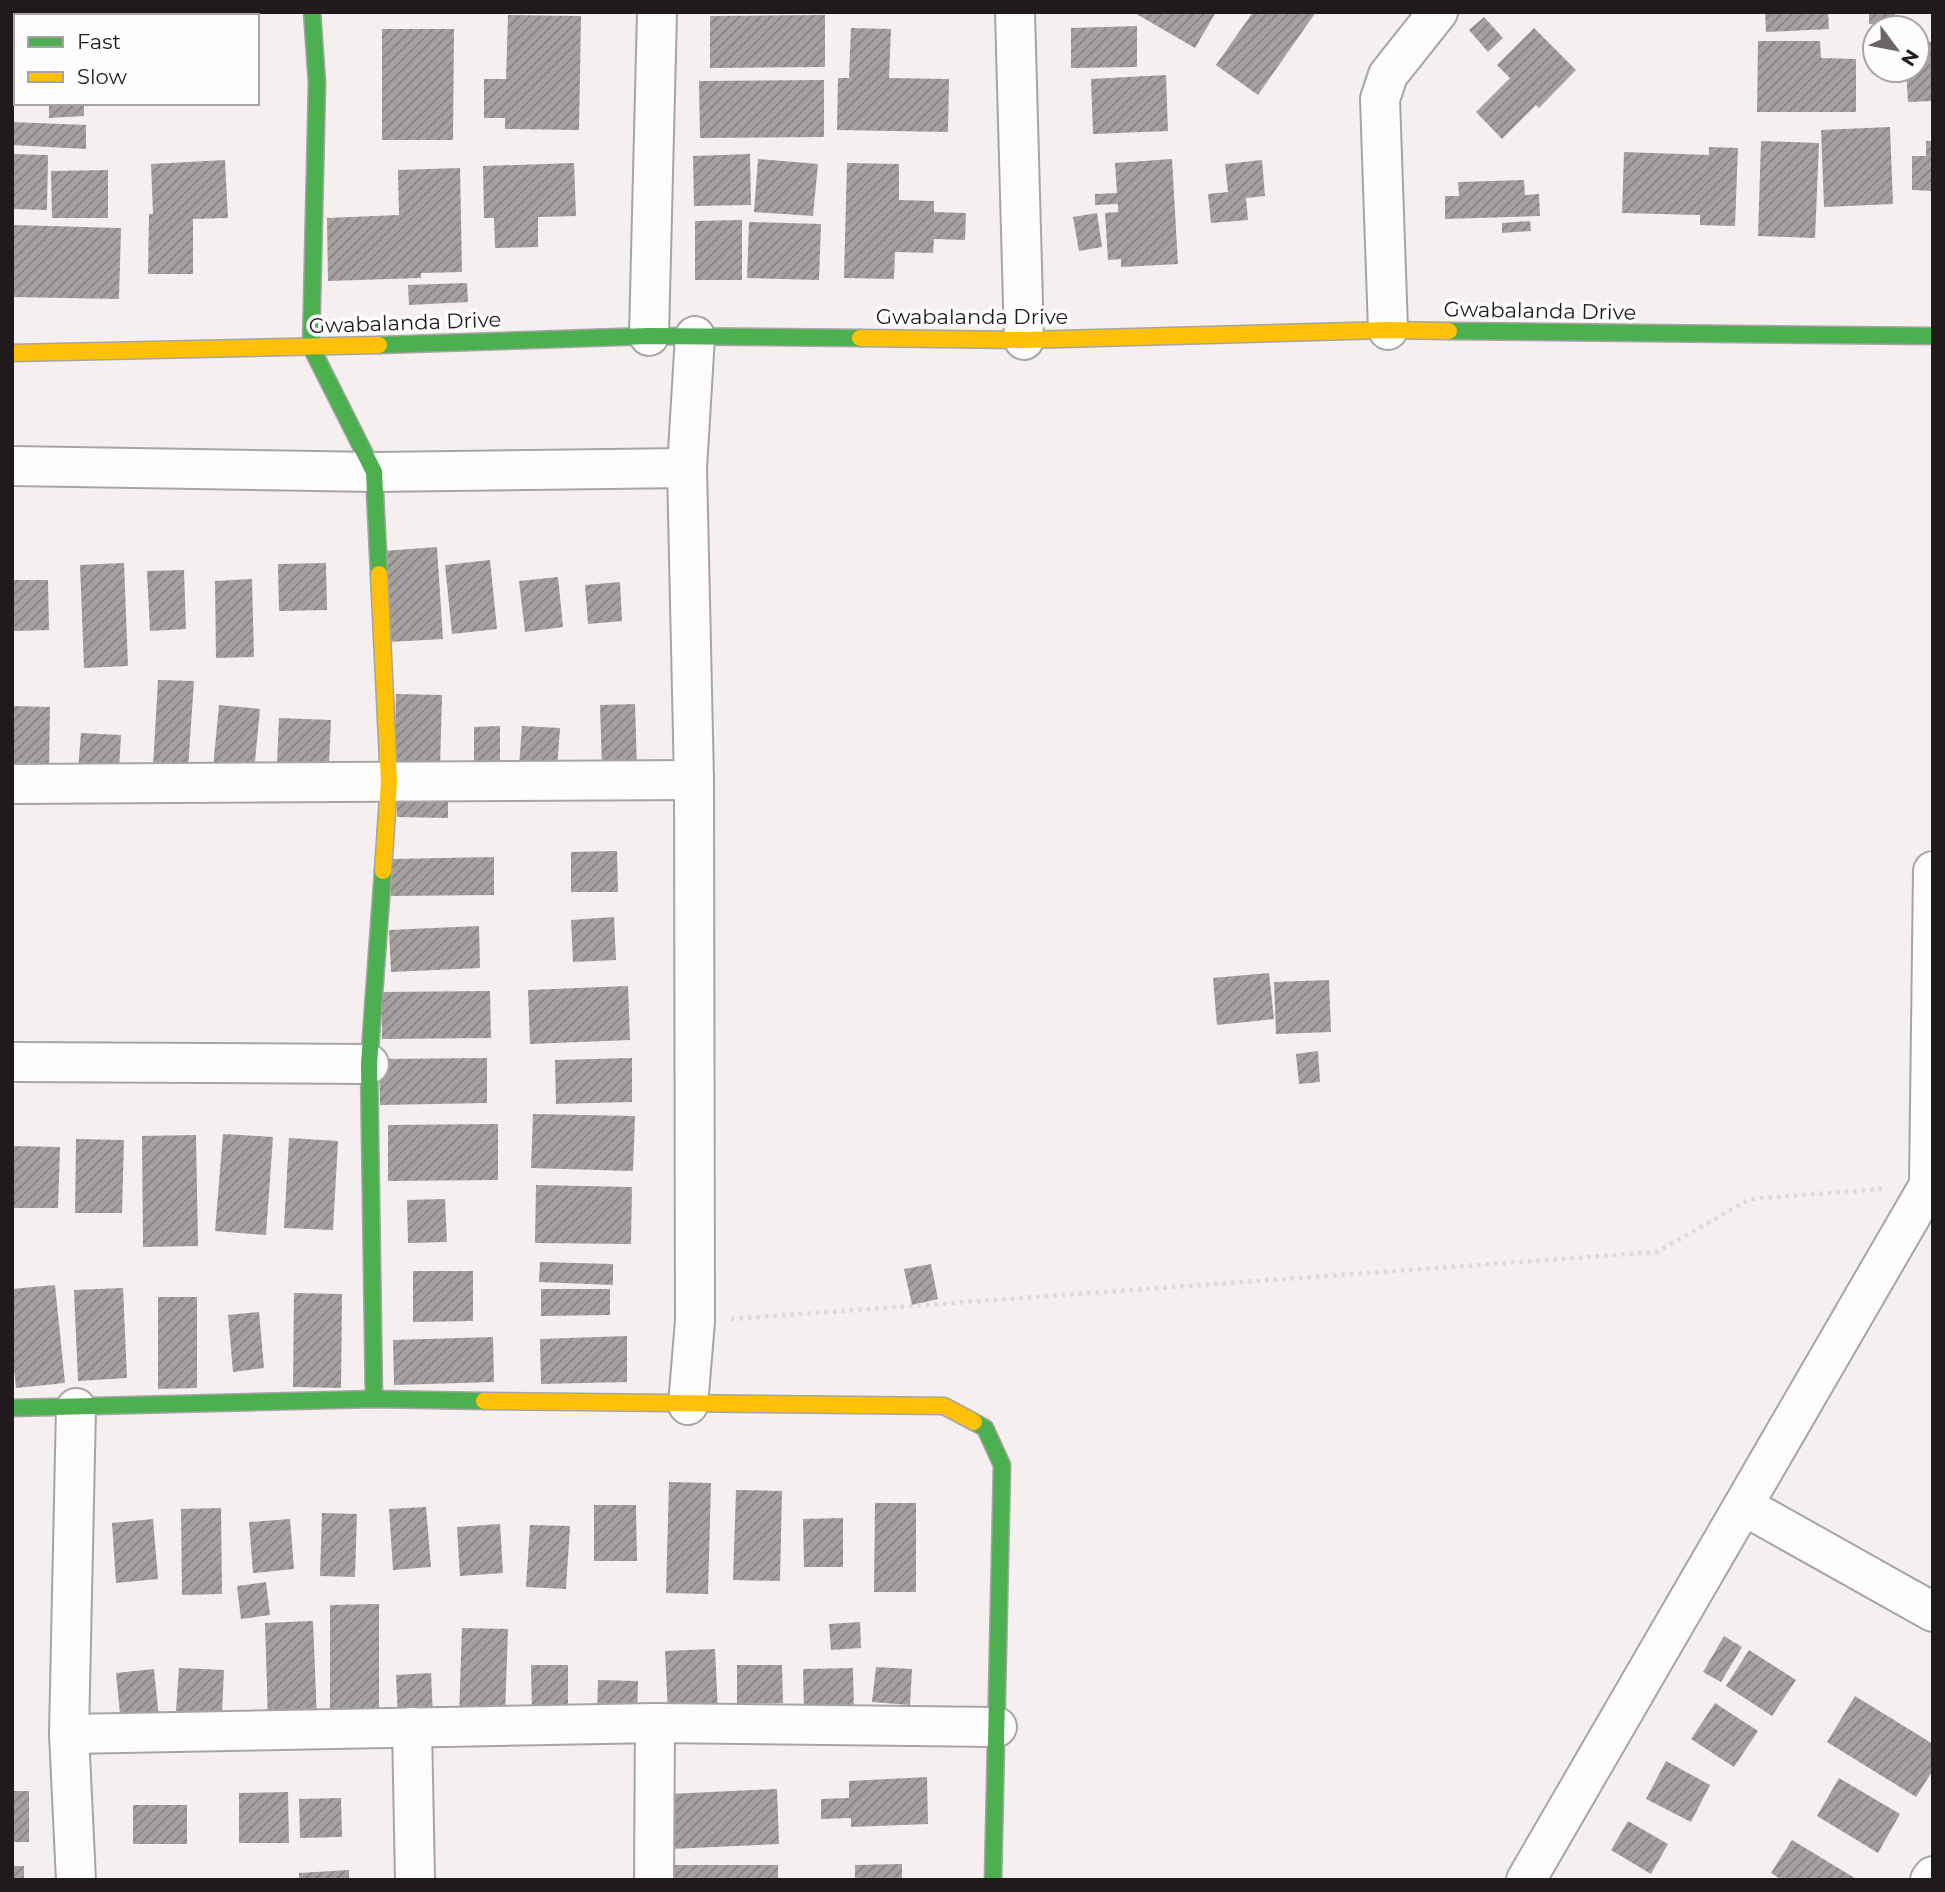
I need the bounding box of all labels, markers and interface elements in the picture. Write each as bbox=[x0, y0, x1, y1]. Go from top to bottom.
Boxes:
legend bbox=[14, 14, 259, 105]
north arrow bbox=[1861, 14, 1931, 84]
text: Fast bbox=[77, 29, 121, 54]
text: N bbox=[1896, 45, 1924, 70]
text: Slow bbox=[77, 64, 127, 89]
street label: Gwabalanda Drive bbox=[1444, 296, 1637, 325]
street label: Gwabalanda Drive bbox=[876, 304, 1068, 329]
street label: Gwabalanda Drive bbox=[308, 307, 502, 338]

